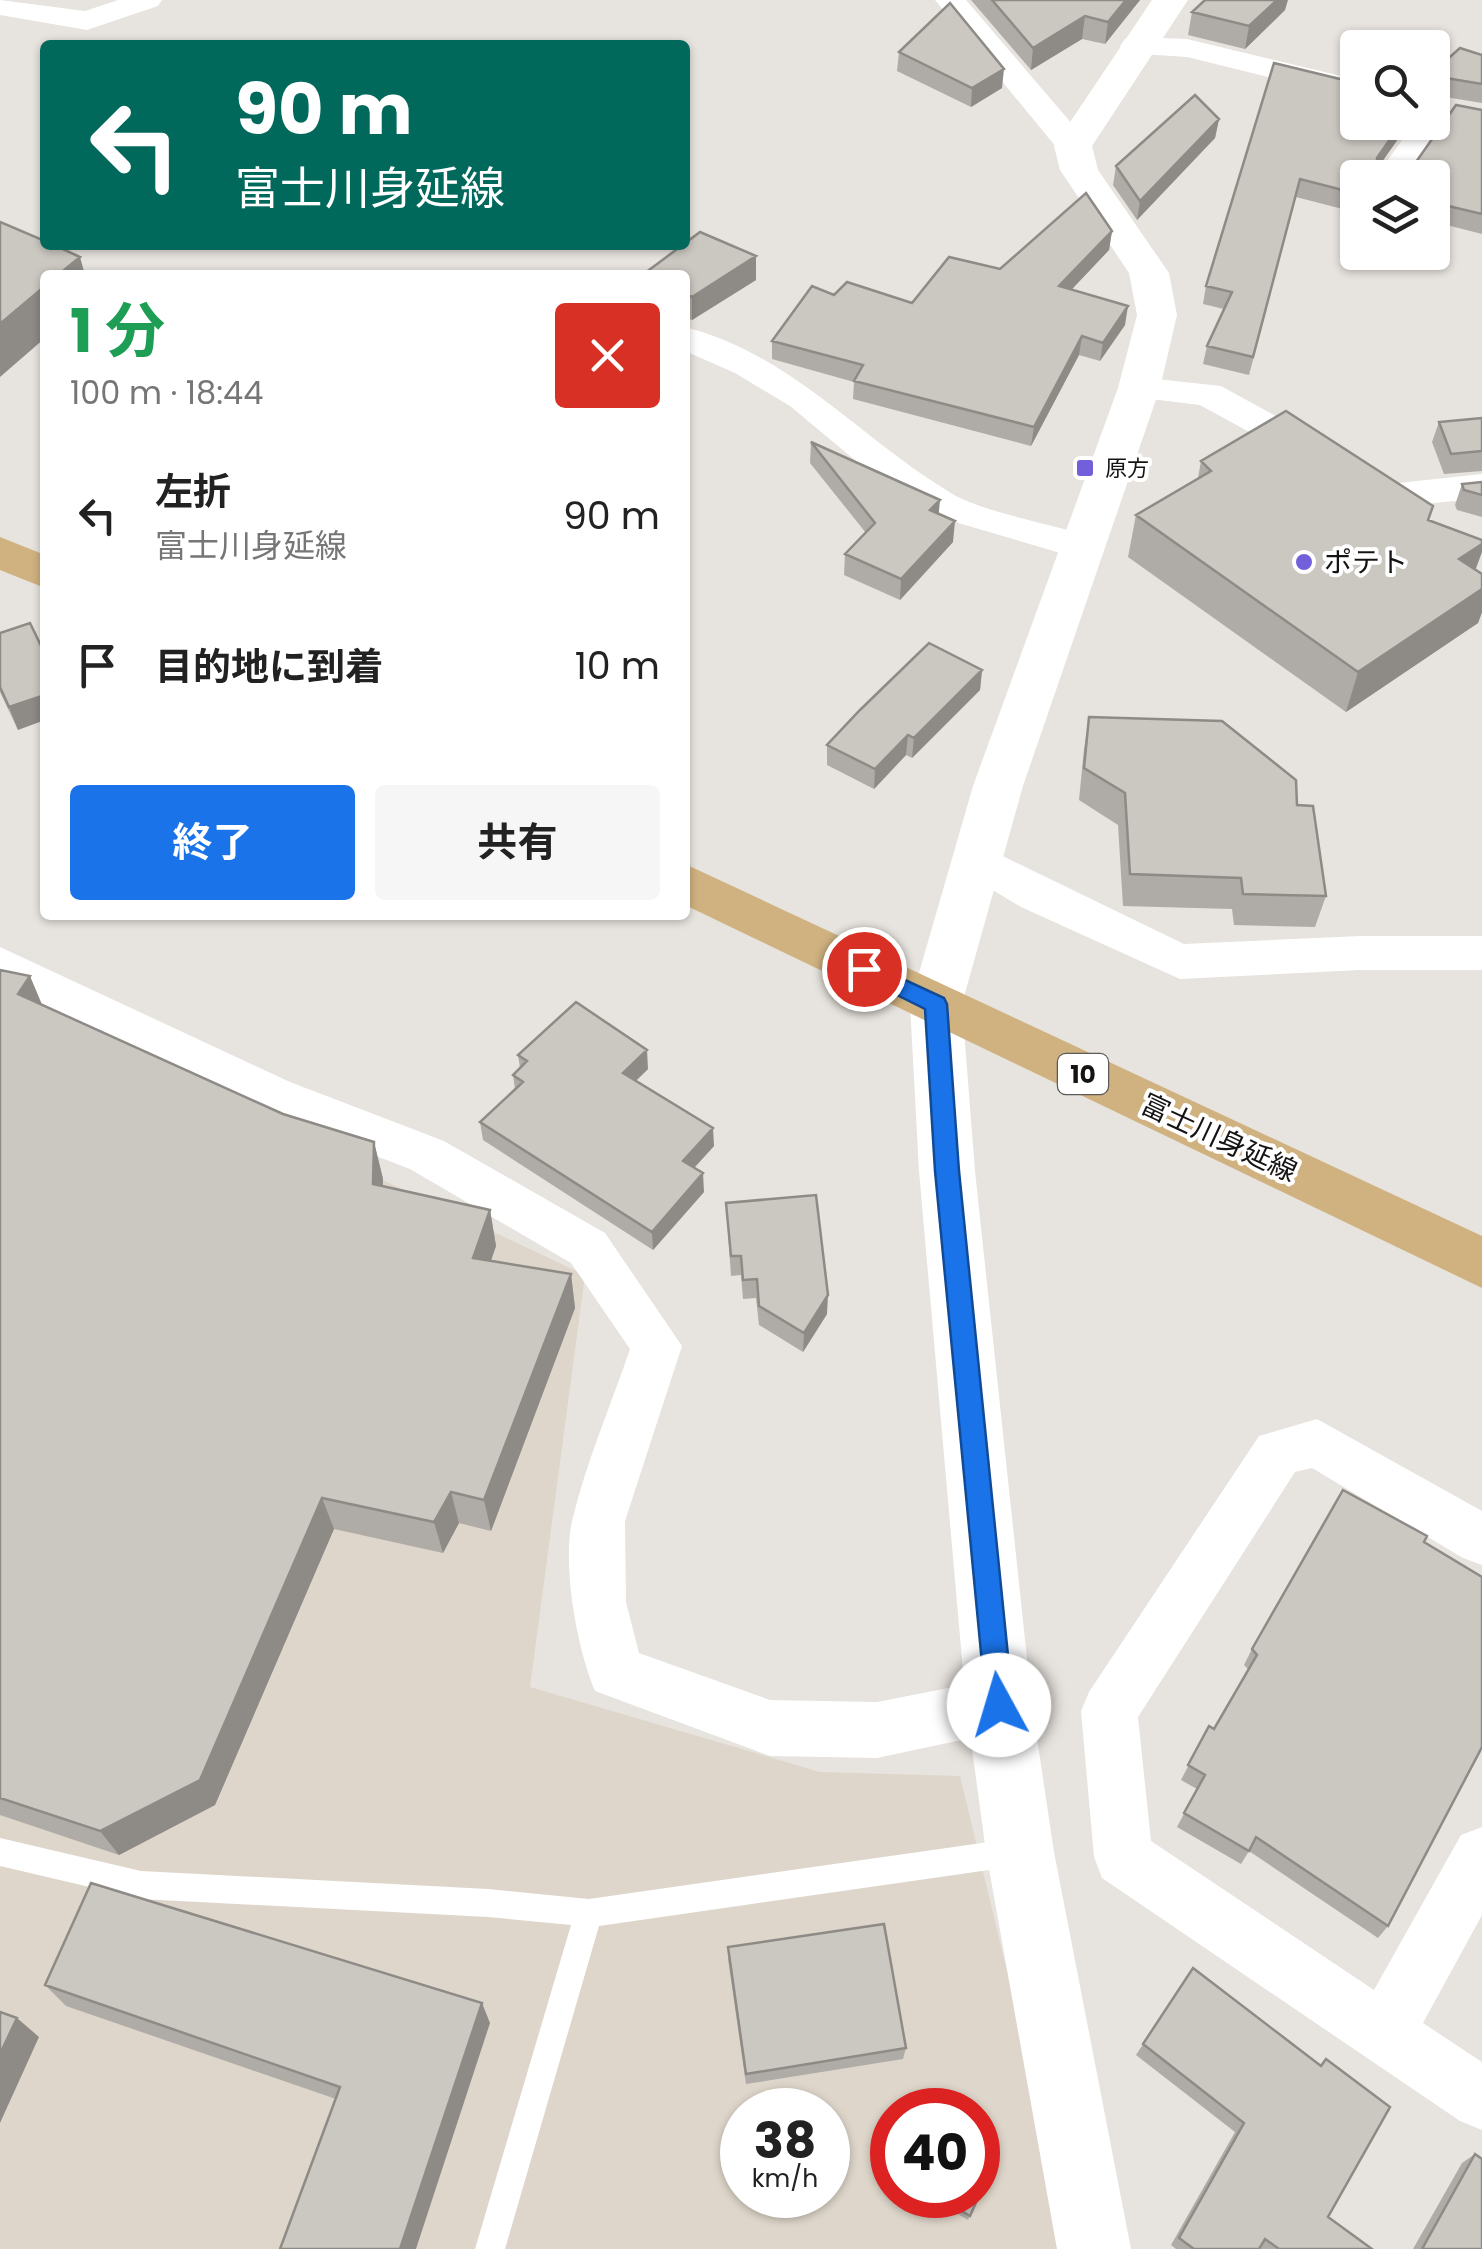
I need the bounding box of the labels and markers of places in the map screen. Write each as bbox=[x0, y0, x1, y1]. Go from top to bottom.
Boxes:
place label: 原方 bbox=[1105, 453, 1149, 484]
marker: 原方 bbox=[1074, 457, 1096, 479]
place label: ポテト bbox=[1324, 543, 1408, 582]
marker: ポテト bbox=[1293, 551, 1315, 573]
pin bbox=[822, 927, 907, 1012]

